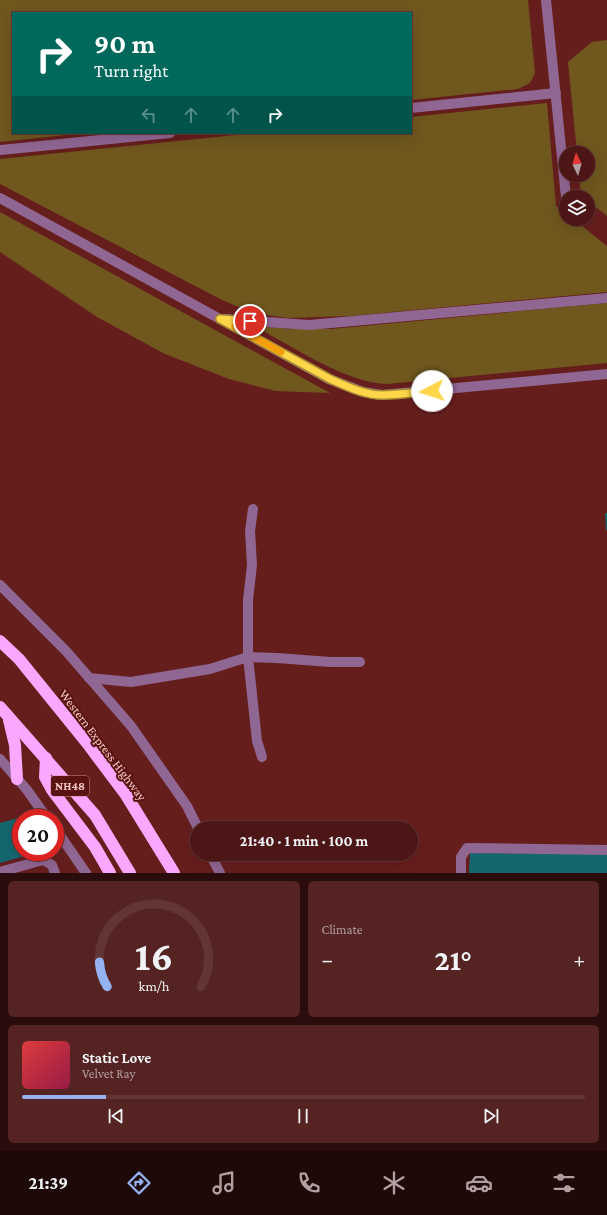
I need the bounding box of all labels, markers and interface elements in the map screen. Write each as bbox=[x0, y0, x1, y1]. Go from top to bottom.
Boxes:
icon: right bbox=[28, 28, 80, 80]
text: 90 m bbox=[94, 28, 155, 59]
text: Turn right bbox=[94, 61, 168, 81]
icon: left bbox=[138, 104, 160, 126]
icon: ahead bbox=[180, 104, 202, 126]
icon: ahead bbox=[222, 104, 244, 126]
icon: right bbox=[264, 104, 286, 126]
north arrow bbox=[559, 146, 595, 182]
map controls bbox=[559, 146, 595, 226]
button: layers bbox=[559, 190, 595, 226]
pin bbox=[233, 304, 267, 338]
icon: arrive bbox=[239, 310, 261, 332]
position arrow bbox=[411, 370, 453, 412]
street label: Western Express Highway bbox=[56, 686, 150, 804]
road number: NH48 bbox=[51, 776, 89, 796]
speed limit sign: 20 bbox=[12, 809, 64, 861]
text: 21:40 · 1 min · 100 m bbox=[240, 833, 368, 849]
text: Climate bbox=[322, 922, 362, 937]
text: 16 bbox=[135, 933, 173, 979]
text: 21° bbox=[435, 943, 472, 976]
text: − bbox=[322, 947, 333, 972]
text: + bbox=[573, 947, 585, 972]
text: km/h bbox=[138, 978, 169, 994]
text: Static Love bbox=[82, 1050, 151, 1066]
text: Velvet Ray bbox=[82, 1066, 135, 1081]
icon: previous bbox=[105, 1105, 127, 1127]
icon: pause bbox=[292, 1105, 314, 1127]
icon: next bbox=[480, 1105, 502, 1127]
icon: directions bbox=[125, 1169, 153, 1197]
icon: music bbox=[210, 1169, 238, 1197]
icon: phone bbox=[295, 1169, 323, 1197]
icon: climate bbox=[380, 1169, 408, 1197]
icon: car bbox=[465, 1169, 493, 1197]
icon: filters bbox=[550, 1169, 578, 1197]
text: 21:39 bbox=[29, 1173, 68, 1193]

